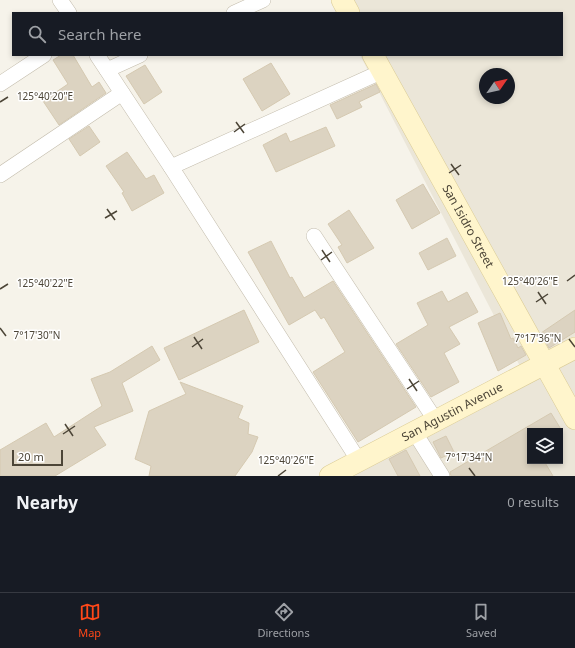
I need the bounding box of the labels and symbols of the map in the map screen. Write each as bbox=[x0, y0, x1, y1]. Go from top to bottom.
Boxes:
north arrow bbox=[479, 68, 515, 104]
text: 125°40'20"E bbox=[17, 89, 73, 103]
street label: San Isidro Street bbox=[439, 181, 499, 271]
text: 125°40'26"E bbox=[502, 274, 558, 288]
text: 125°40'22"E bbox=[17, 276, 73, 290]
text: 7°17'30"N bbox=[14, 328, 60, 342]
text: 7°17'36"N bbox=[515, 331, 561, 345]
street label: San Agustin Avenue bbox=[398, 378, 506, 445]
scale bar bbox=[12, 448, 63, 467]
text: 7°17'34"N bbox=[446, 450, 492, 464]
text: 125°40'26"E bbox=[258, 453, 314, 467]

